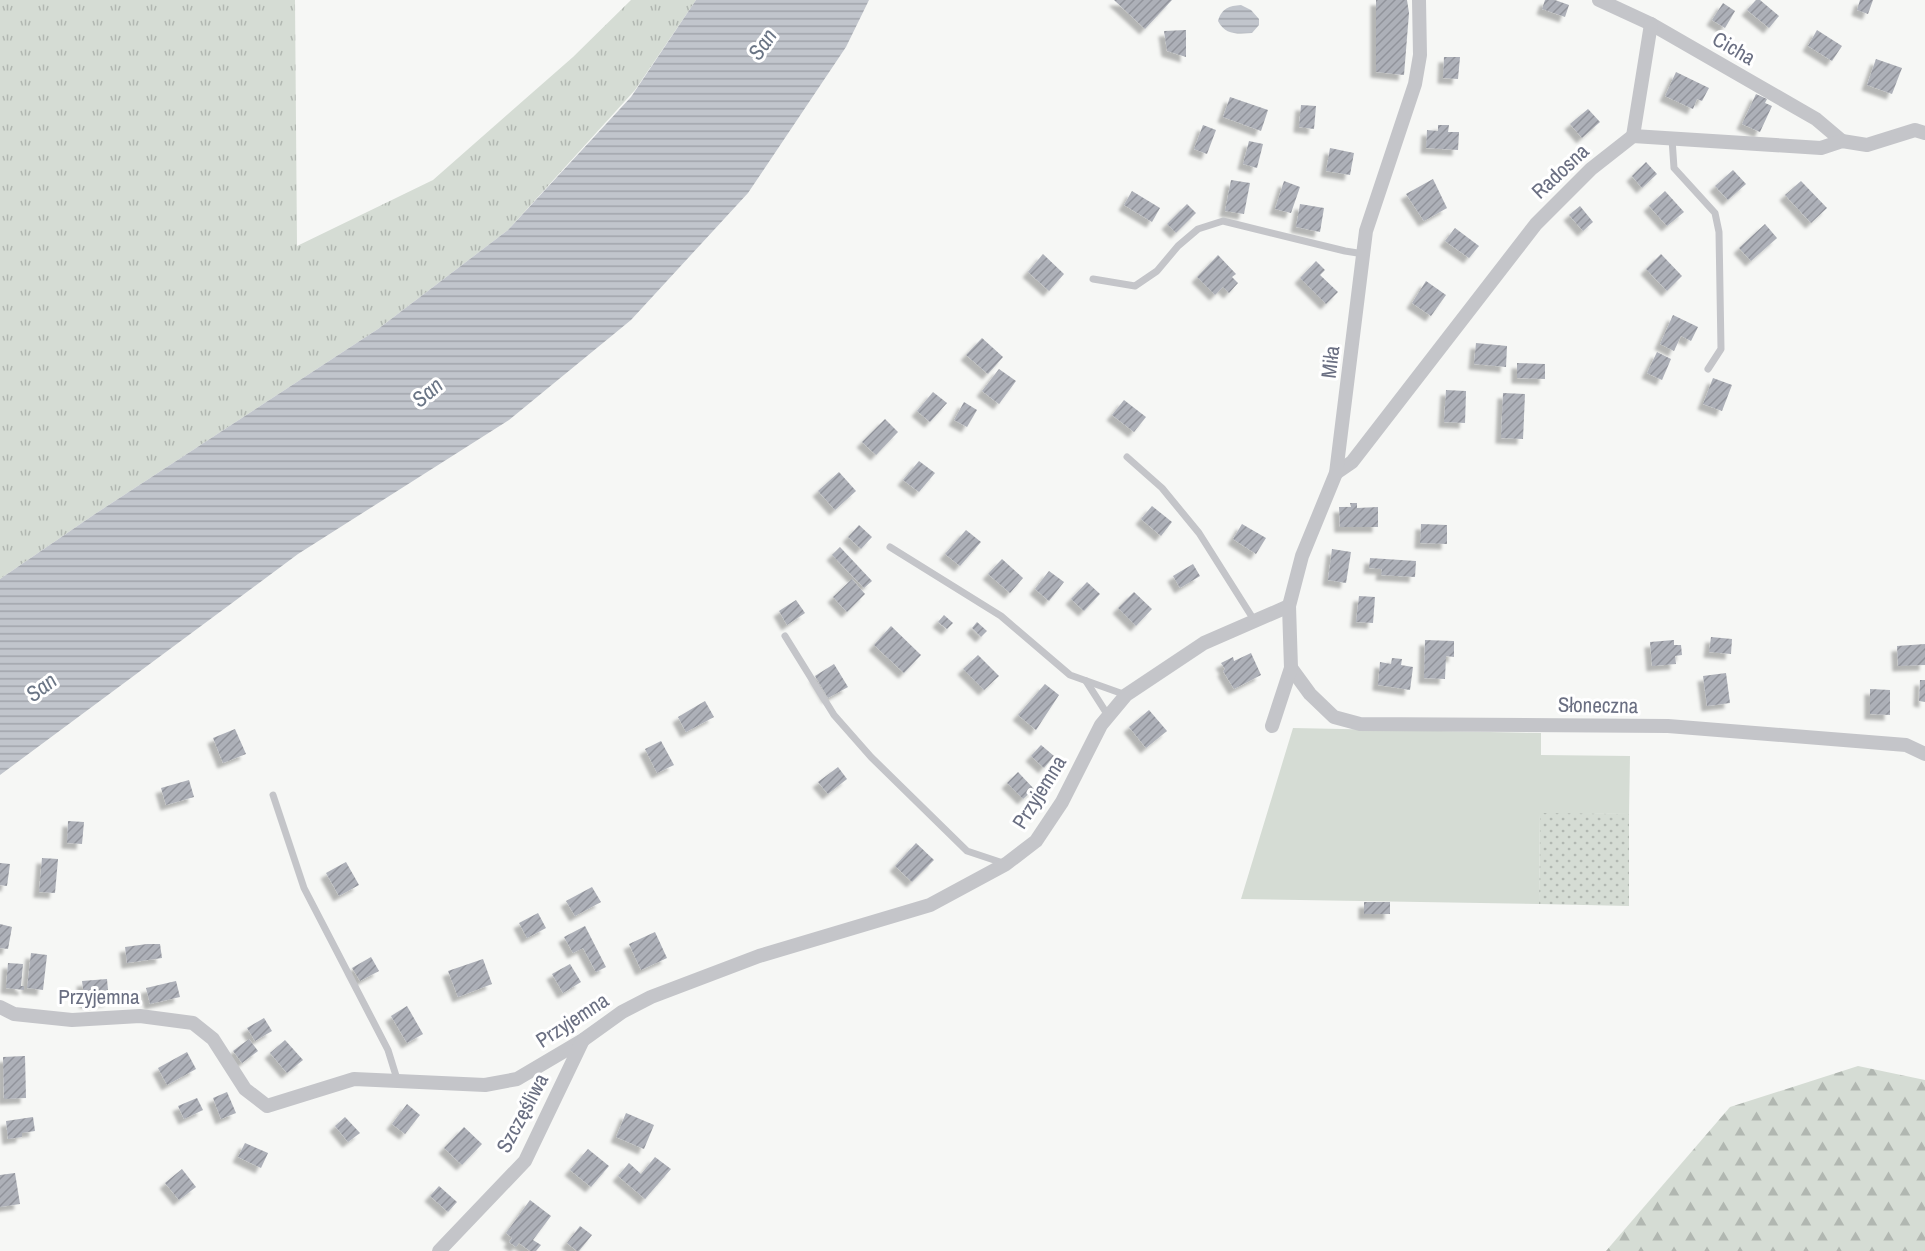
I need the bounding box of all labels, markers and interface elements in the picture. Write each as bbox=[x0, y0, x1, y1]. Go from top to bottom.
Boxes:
water label: San bbox=[741, 22, 783, 66]
street label: Cicha bbox=[1707, 24, 1761, 72]
street label: Radosna bbox=[1525, 137, 1595, 205]
street label: Miła bbox=[1314, 344, 1346, 380]
water label: San bbox=[405, 370, 449, 414]
water label: San bbox=[19, 665, 63, 709]
street label: Słoneczna bbox=[1558, 690, 1639, 720]
street label: Przyjemna bbox=[1005, 749, 1073, 834]
street label: Przyjemna bbox=[58, 982, 140, 1011]
street label: Przyjemna bbox=[530, 985, 614, 1054]
street label: Szczęśliwa bbox=[489, 1068, 555, 1158]

